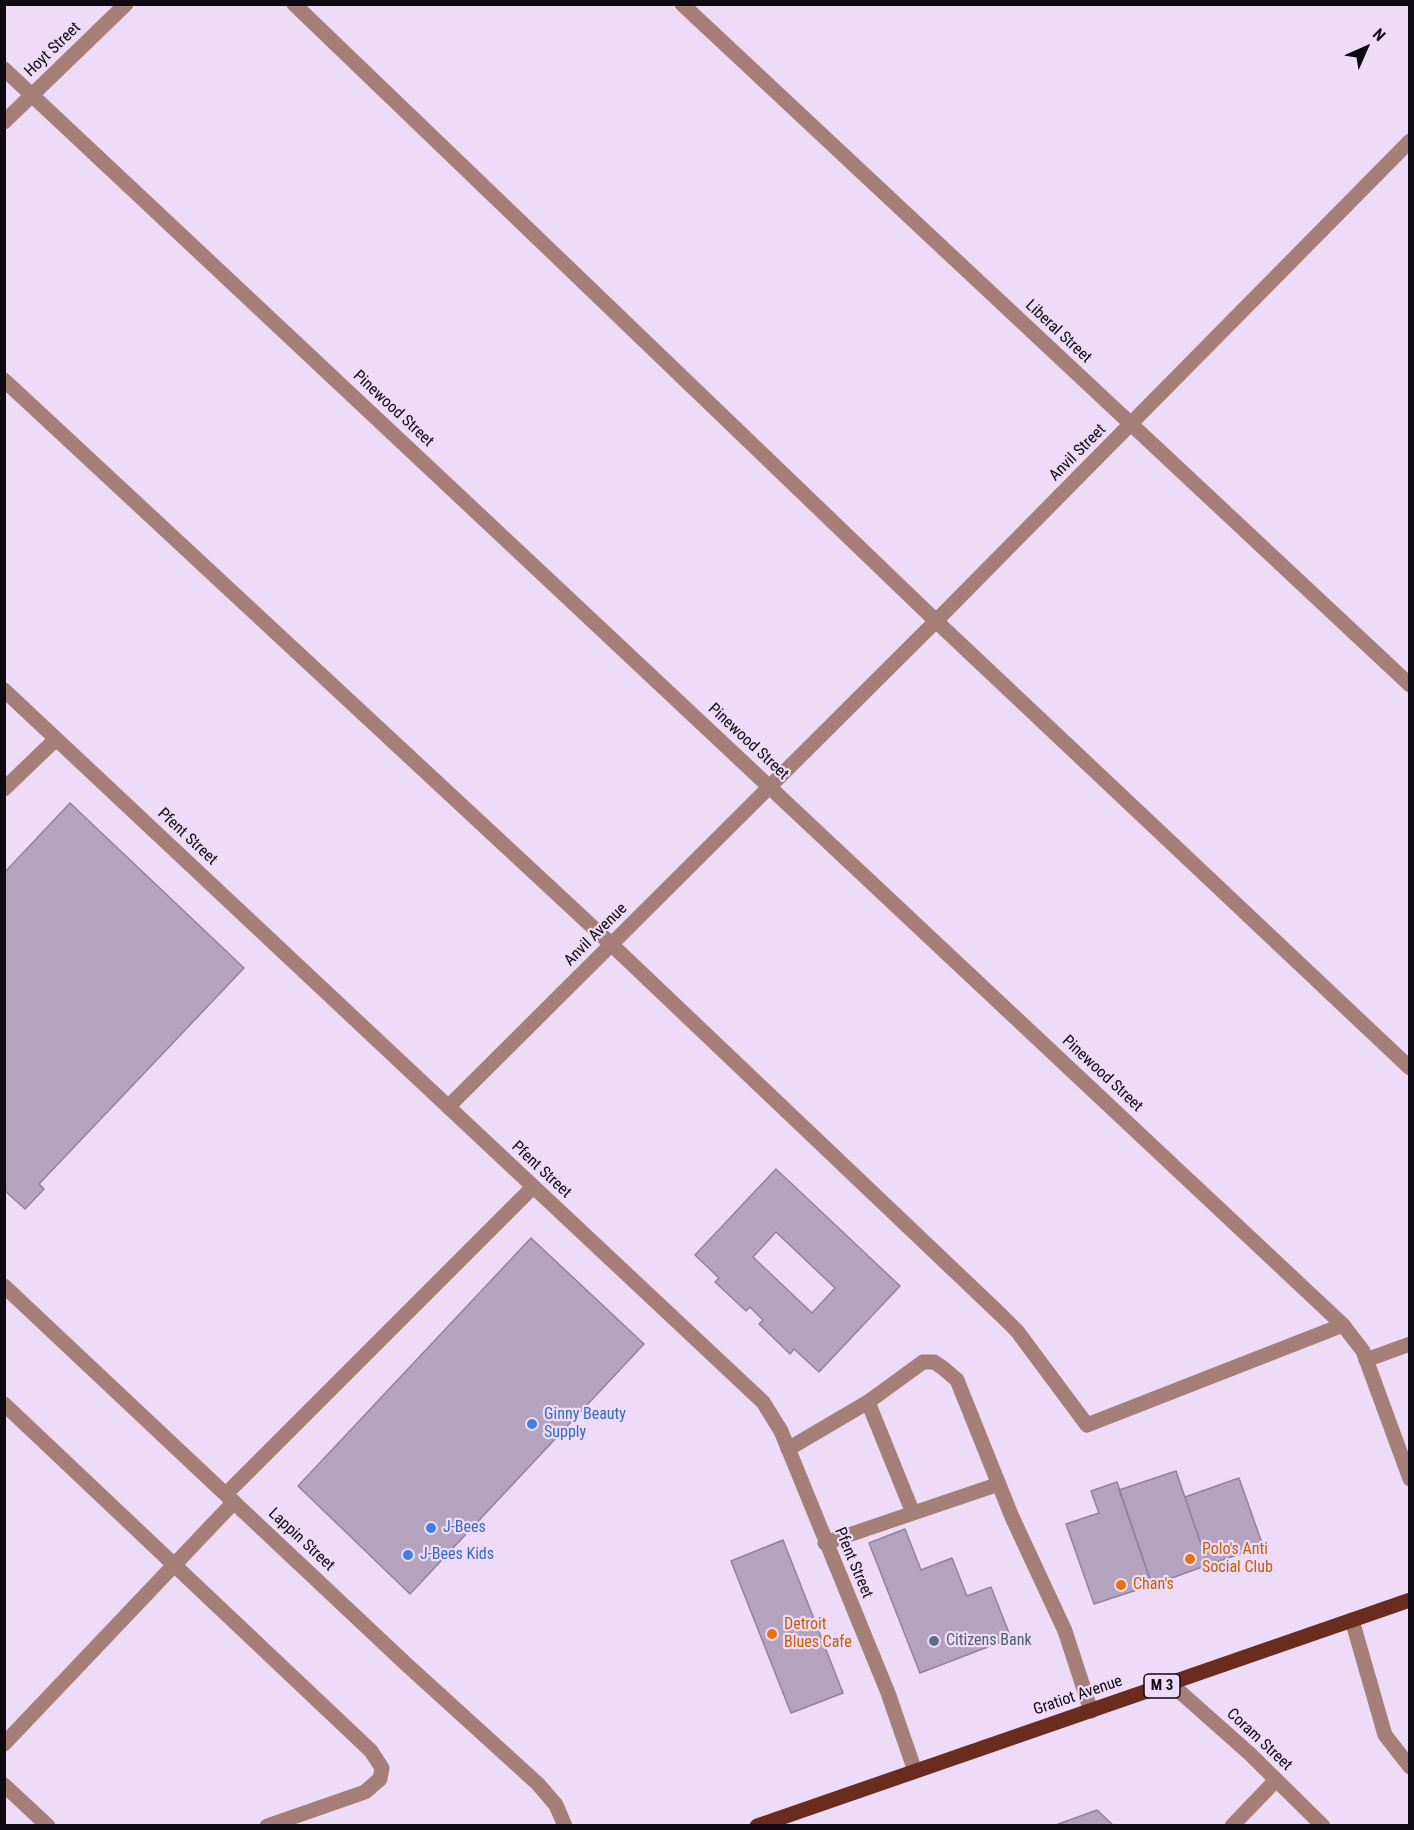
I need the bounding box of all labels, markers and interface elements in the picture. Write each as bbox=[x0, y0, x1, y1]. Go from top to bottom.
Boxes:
north arrow bbox=[1336, 18, 1396, 78]
street label: Hoyt Street bbox=[21, 19, 85, 81]
text: N bbox=[1369, 25, 1389, 45]
street label: Liberal Street bbox=[1021, 296, 1095, 368]
street label: Pinewood Street bbox=[349, 367, 437, 451]
street label: Anvil Street bbox=[1046, 421, 1110, 485]
street label: Pinewood Street bbox=[704, 700, 792, 784]
street label: Pfent Street bbox=[153, 804, 221, 870]
street label: Anvil Avenue bbox=[561, 900, 631, 970]
street label: Pinewood Street bbox=[1058, 1032, 1146, 1116]
street label: Pfent Street bbox=[507, 1137, 575, 1203]
place label: Ginny Beauty Supply bbox=[544, 1405, 626, 1443]
marker: Ginny Beauty Supply bbox=[525, 1417, 539, 1431]
street label: Lappin Street bbox=[264, 1504, 338, 1576]
place label: J-Bees bbox=[443, 1518, 486, 1538]
marker: J-Bees bbox=[424, 1521, 438, 1535]
street label: Pfent Street bbox=[830, 1525, 876, 1601]
place label: Polo's Anti Social Club bbox=[1202, 1540, 1273, 1578]
place label: J-Bees Kids bbox=[420, 1545, 494, 1565]
marker: J-Bees Kids bbox=[401, 1548, 415, 1562]
marker: Polo's Anti Social Club bbox=[1183, 1552, 1197, 1566]
place label: Chan's bbox=[1133, 1575, 1174, 1595]
marker: Chan's bbox=[1114, 1578, 1128, 1592]
place label: Detroit Blues Cafe bbox=[784, 1615, 852, 1653]
marker: Detroit Blues Cafe bbox=[765, 1627, 779, 1641]
place label: Citizens Bank bbox=[946, 1631, 1032, 1651]
marker: Citizens Bank bbox=[927, 1634, 941, 1648]
street label: Gratiot Avenue bbox=[1031, 1672, 1125, 1720]
road number: M 3 bbox=[1144, 1674, 1180, 1698]
street label: Coram Street bbox=[1222, 1705, 1296, 1775]

